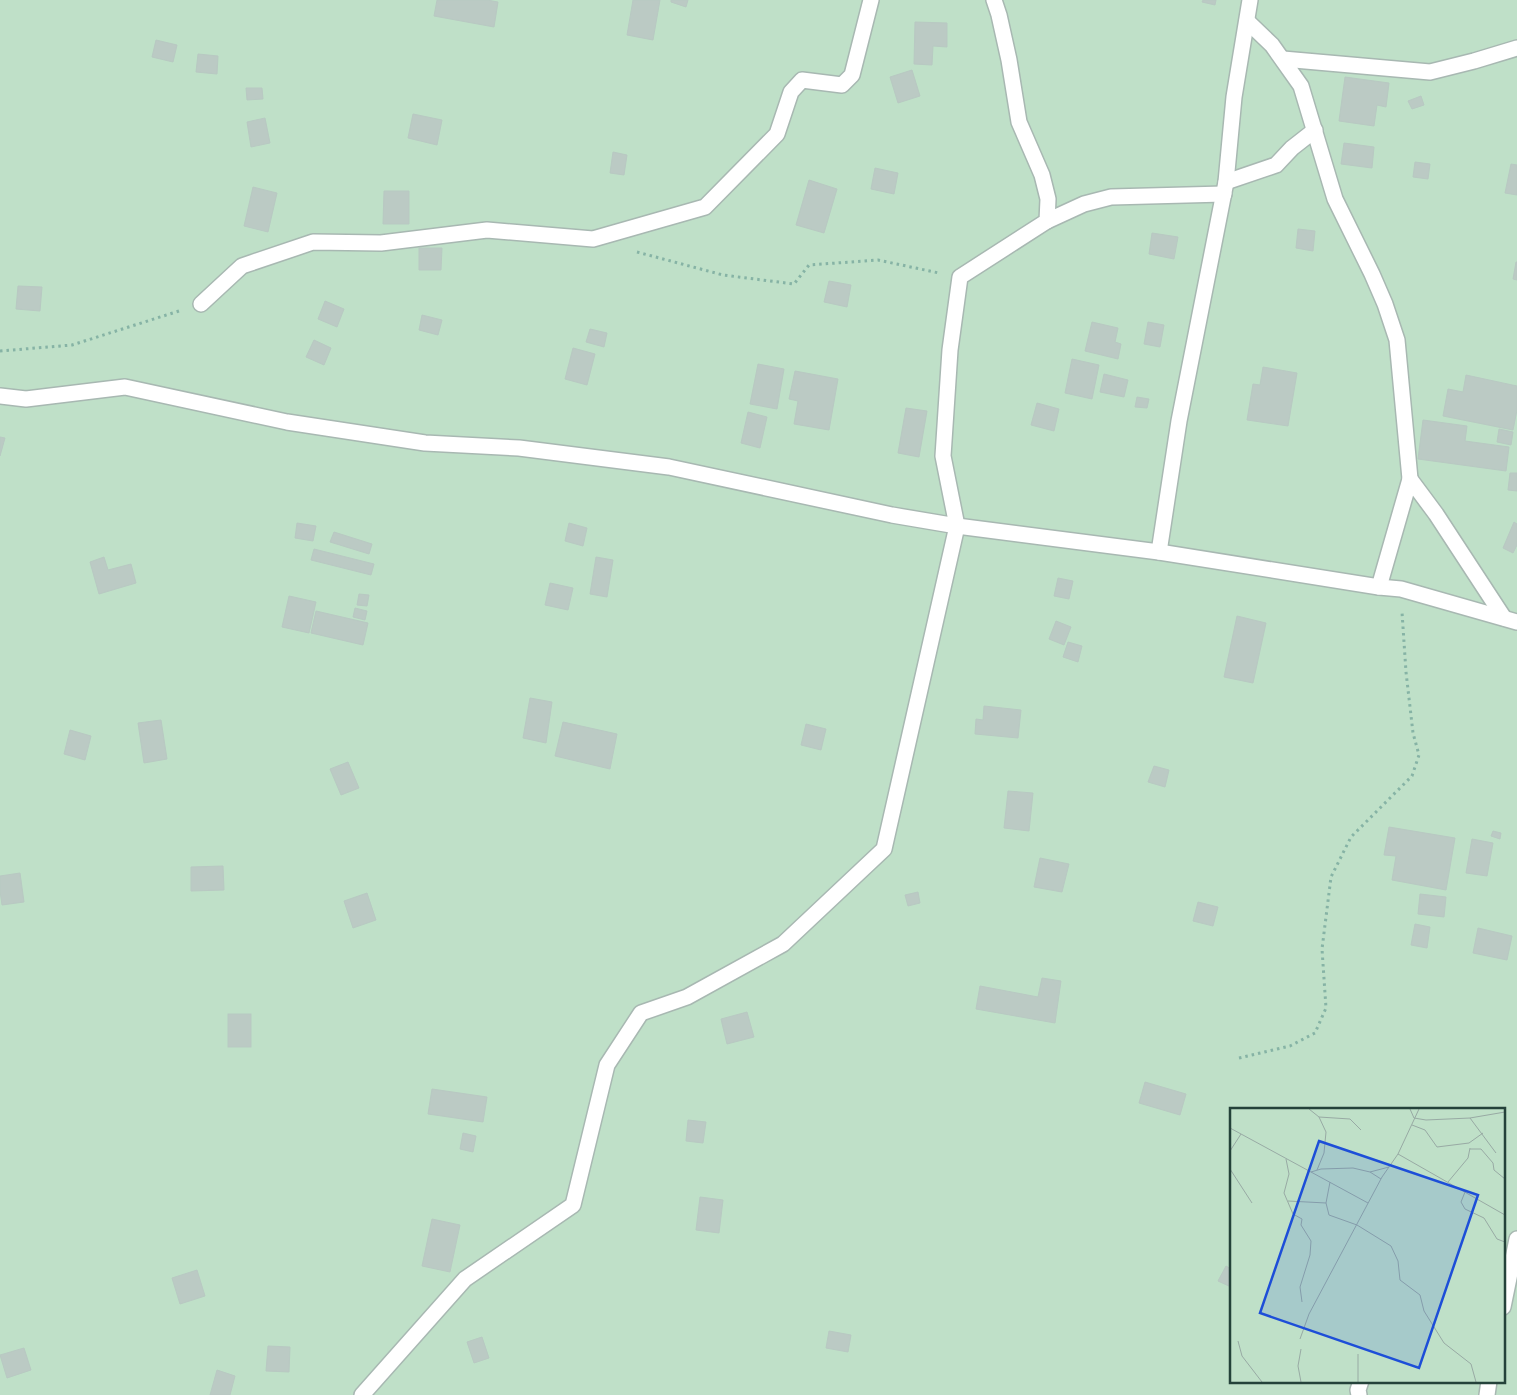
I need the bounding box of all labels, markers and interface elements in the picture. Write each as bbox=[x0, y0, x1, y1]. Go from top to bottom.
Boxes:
inset map bbox=[1230, 1108, 1504, 1382]

